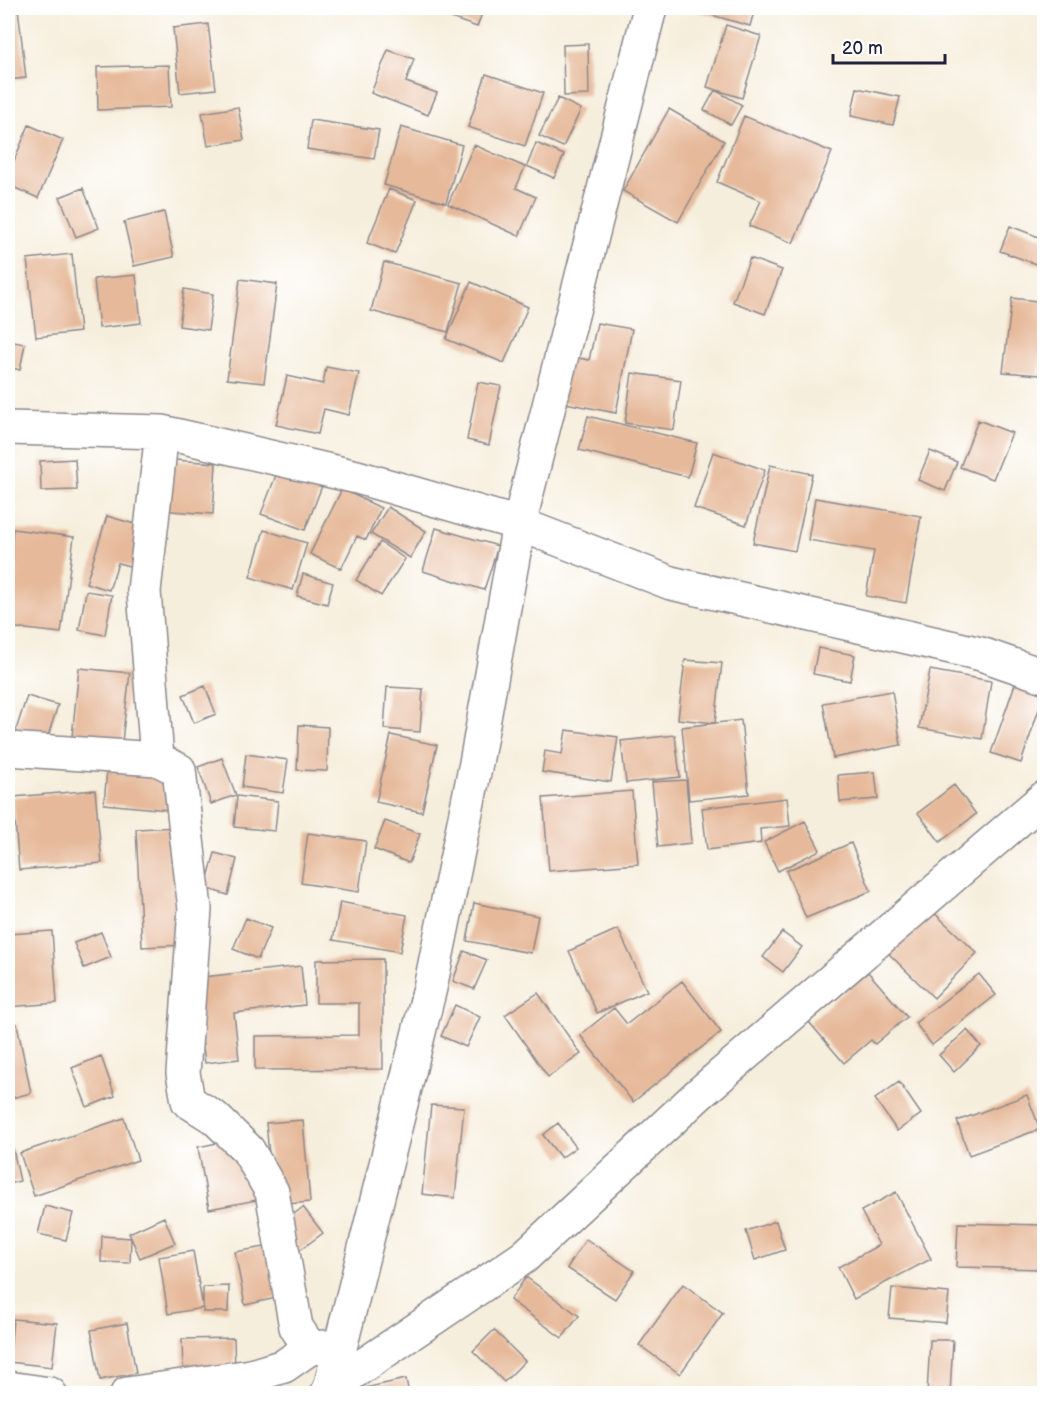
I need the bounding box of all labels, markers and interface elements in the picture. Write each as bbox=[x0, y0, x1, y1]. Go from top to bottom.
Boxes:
scale bar bbox=[833, 27, 946, 65]
text: 20 m bbox=[842, 38, 883, 59]

